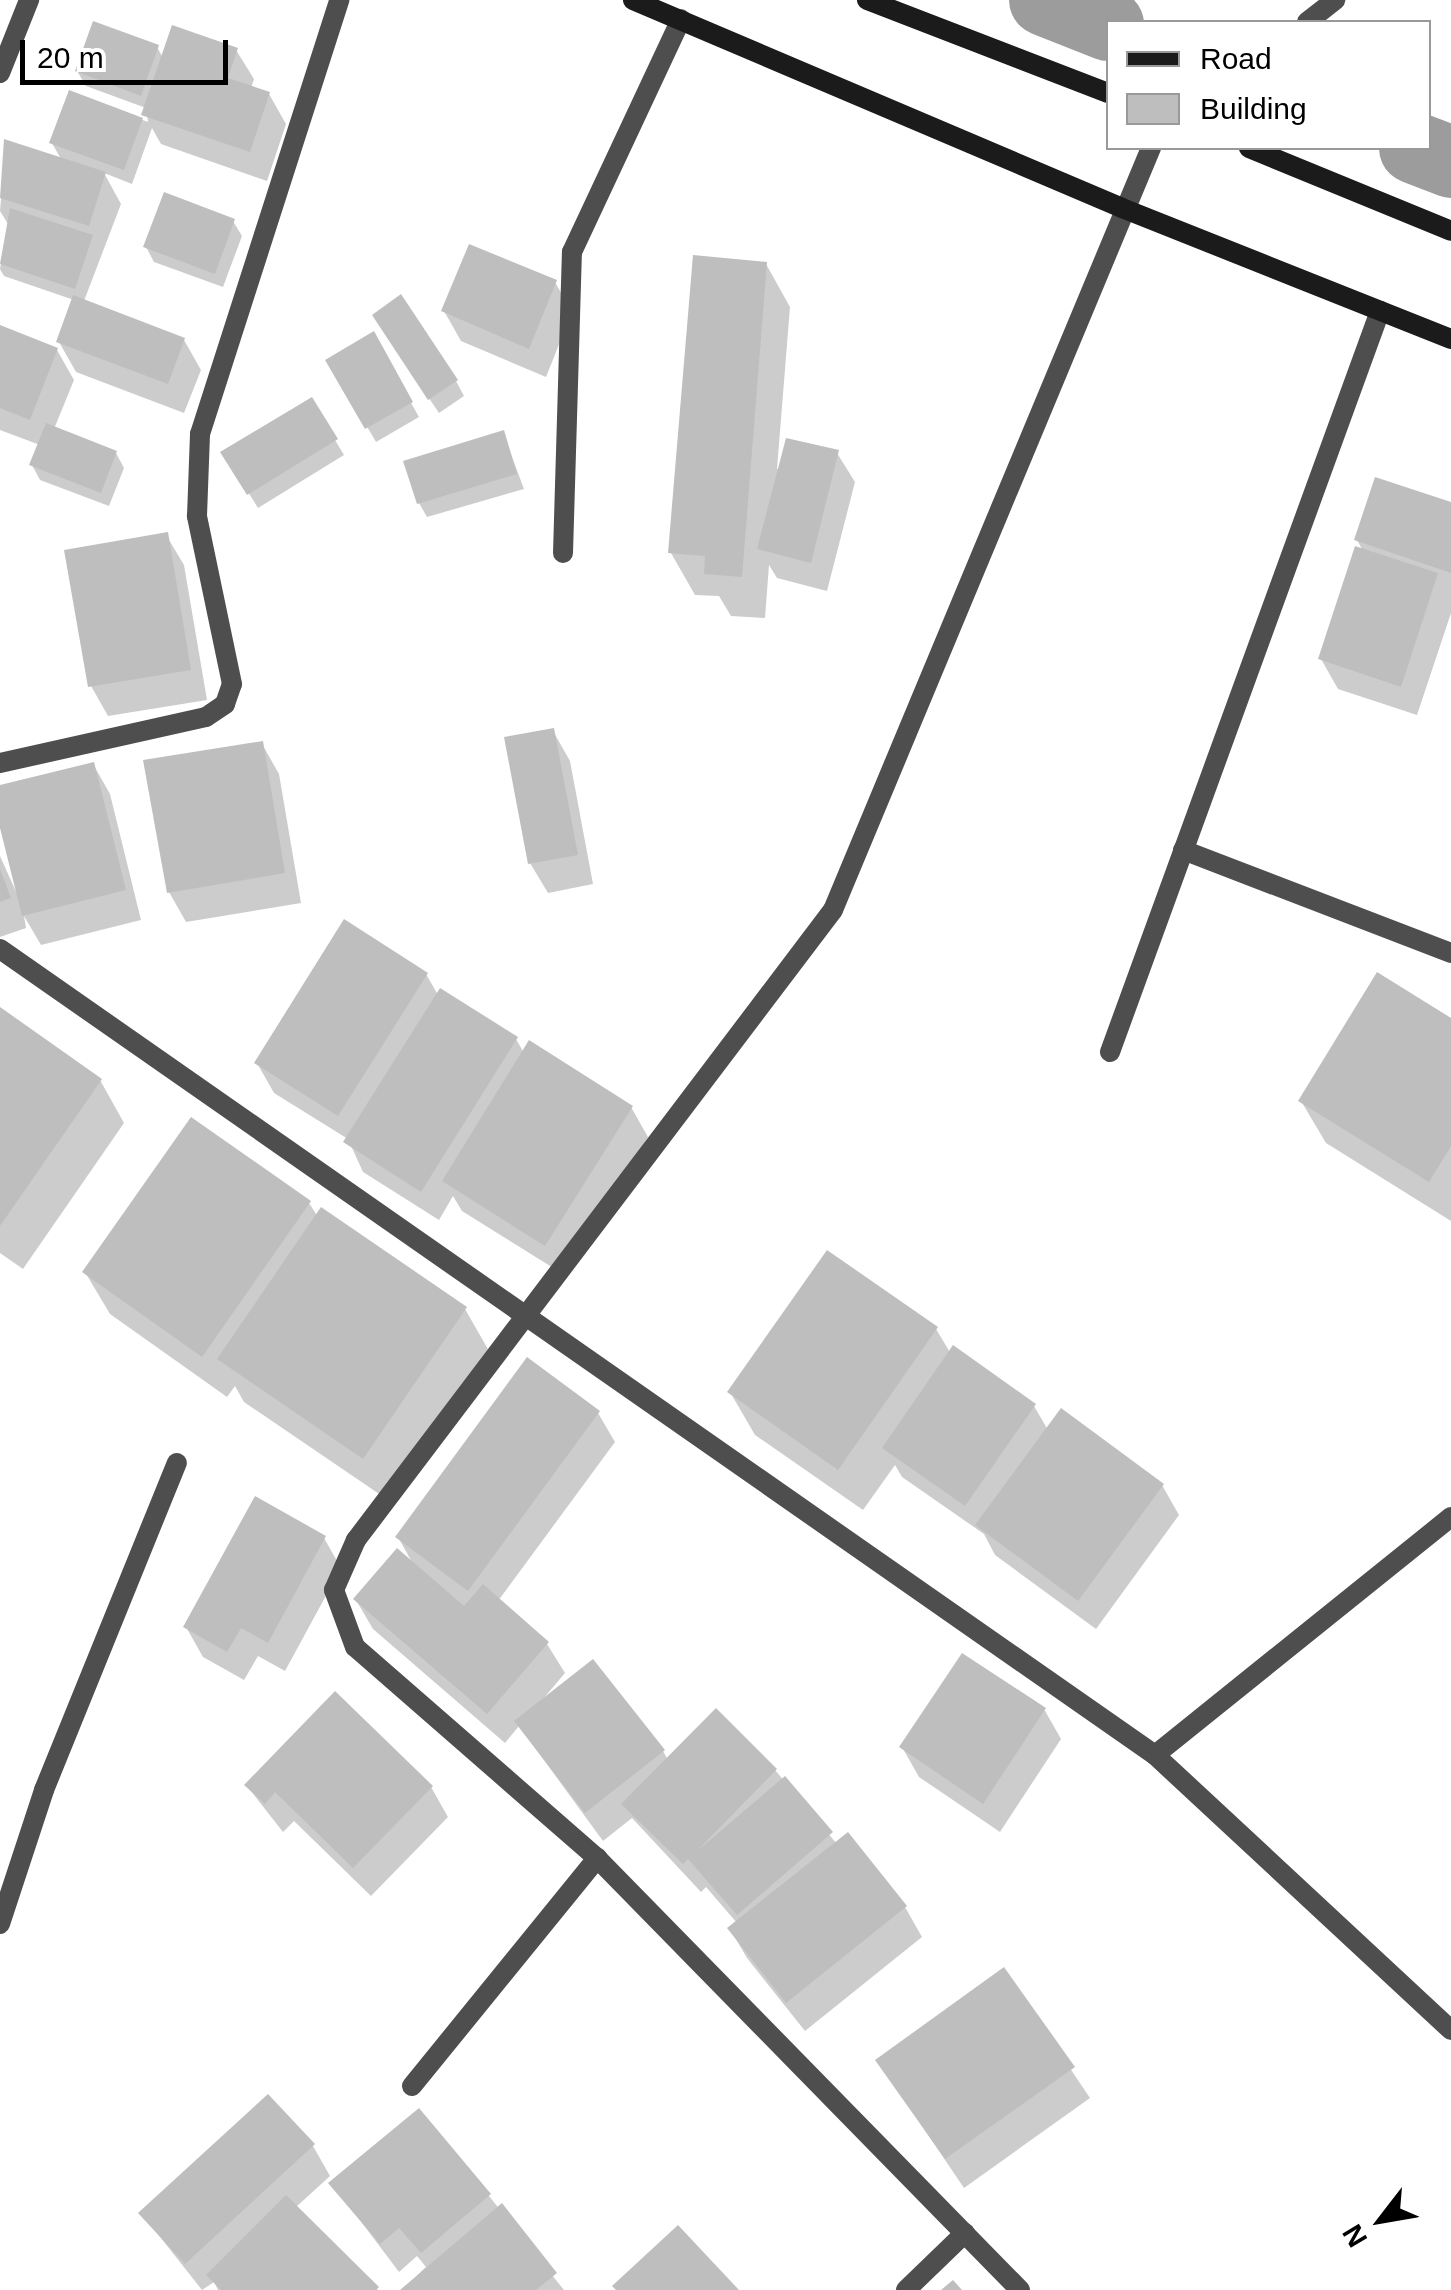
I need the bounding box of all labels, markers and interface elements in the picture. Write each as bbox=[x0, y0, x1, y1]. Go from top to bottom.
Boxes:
scale bar bbox=[25, 20, 232, 82]
legend bbox=[1106, 20, 1431, 150]
text: 20 m bbox=[37, 41, 104, 74]
text: Road bbox=[1200, 42, 1272, 75]
text: Building bbox=[1200, 92, 1307, 125]
north arrow bbox=[1331, 2170, 1431, 2270]
text: N bbox=[1336, 2219, 1373, 2252]

